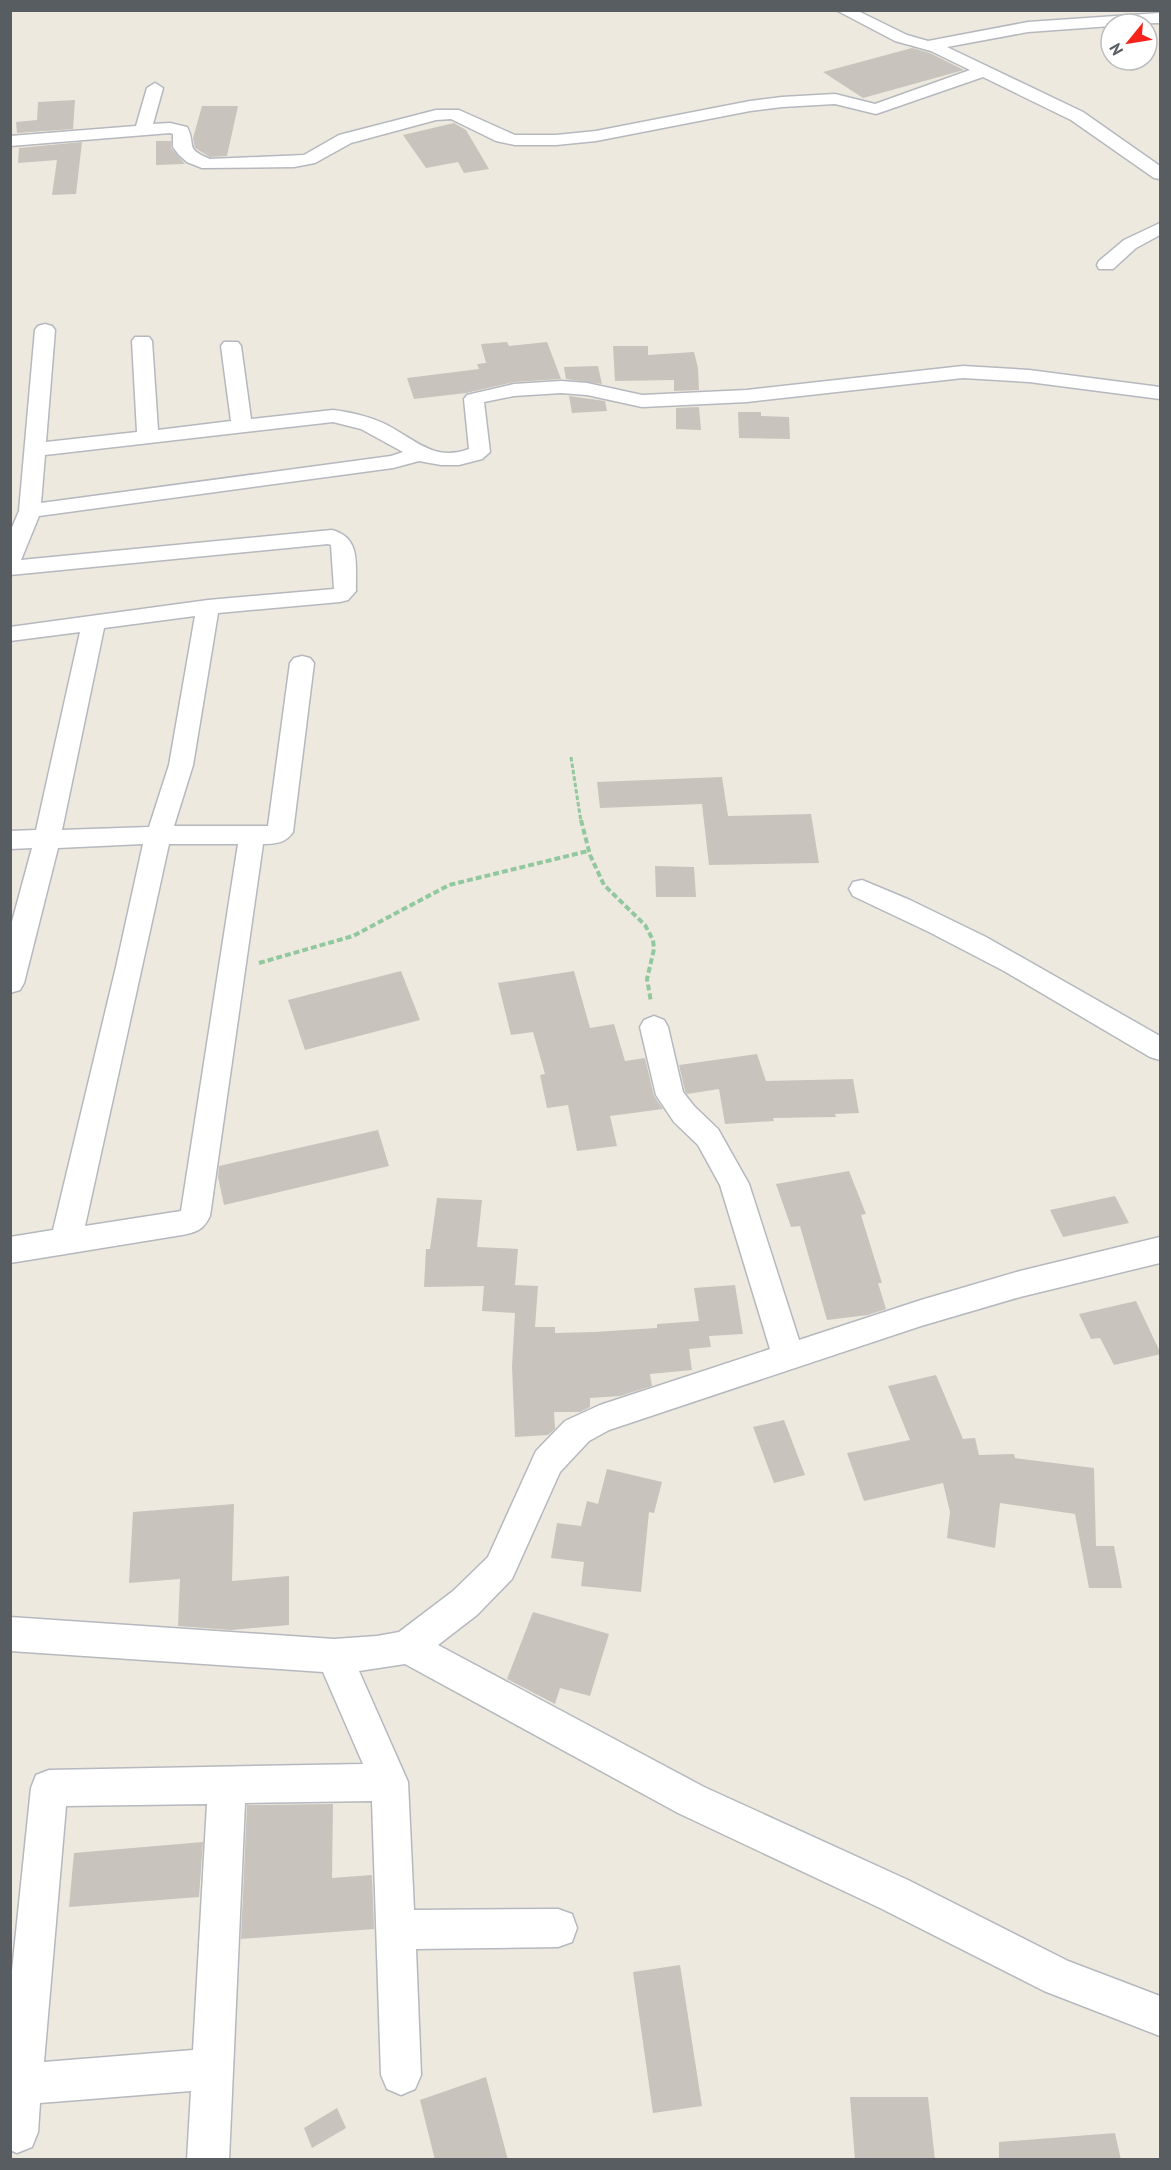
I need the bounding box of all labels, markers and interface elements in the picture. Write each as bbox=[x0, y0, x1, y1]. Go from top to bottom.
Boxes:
north arrow bbox=[1099, 12, 1159, 72]
text: N bbox=[1105, 40, 1127, 59]

